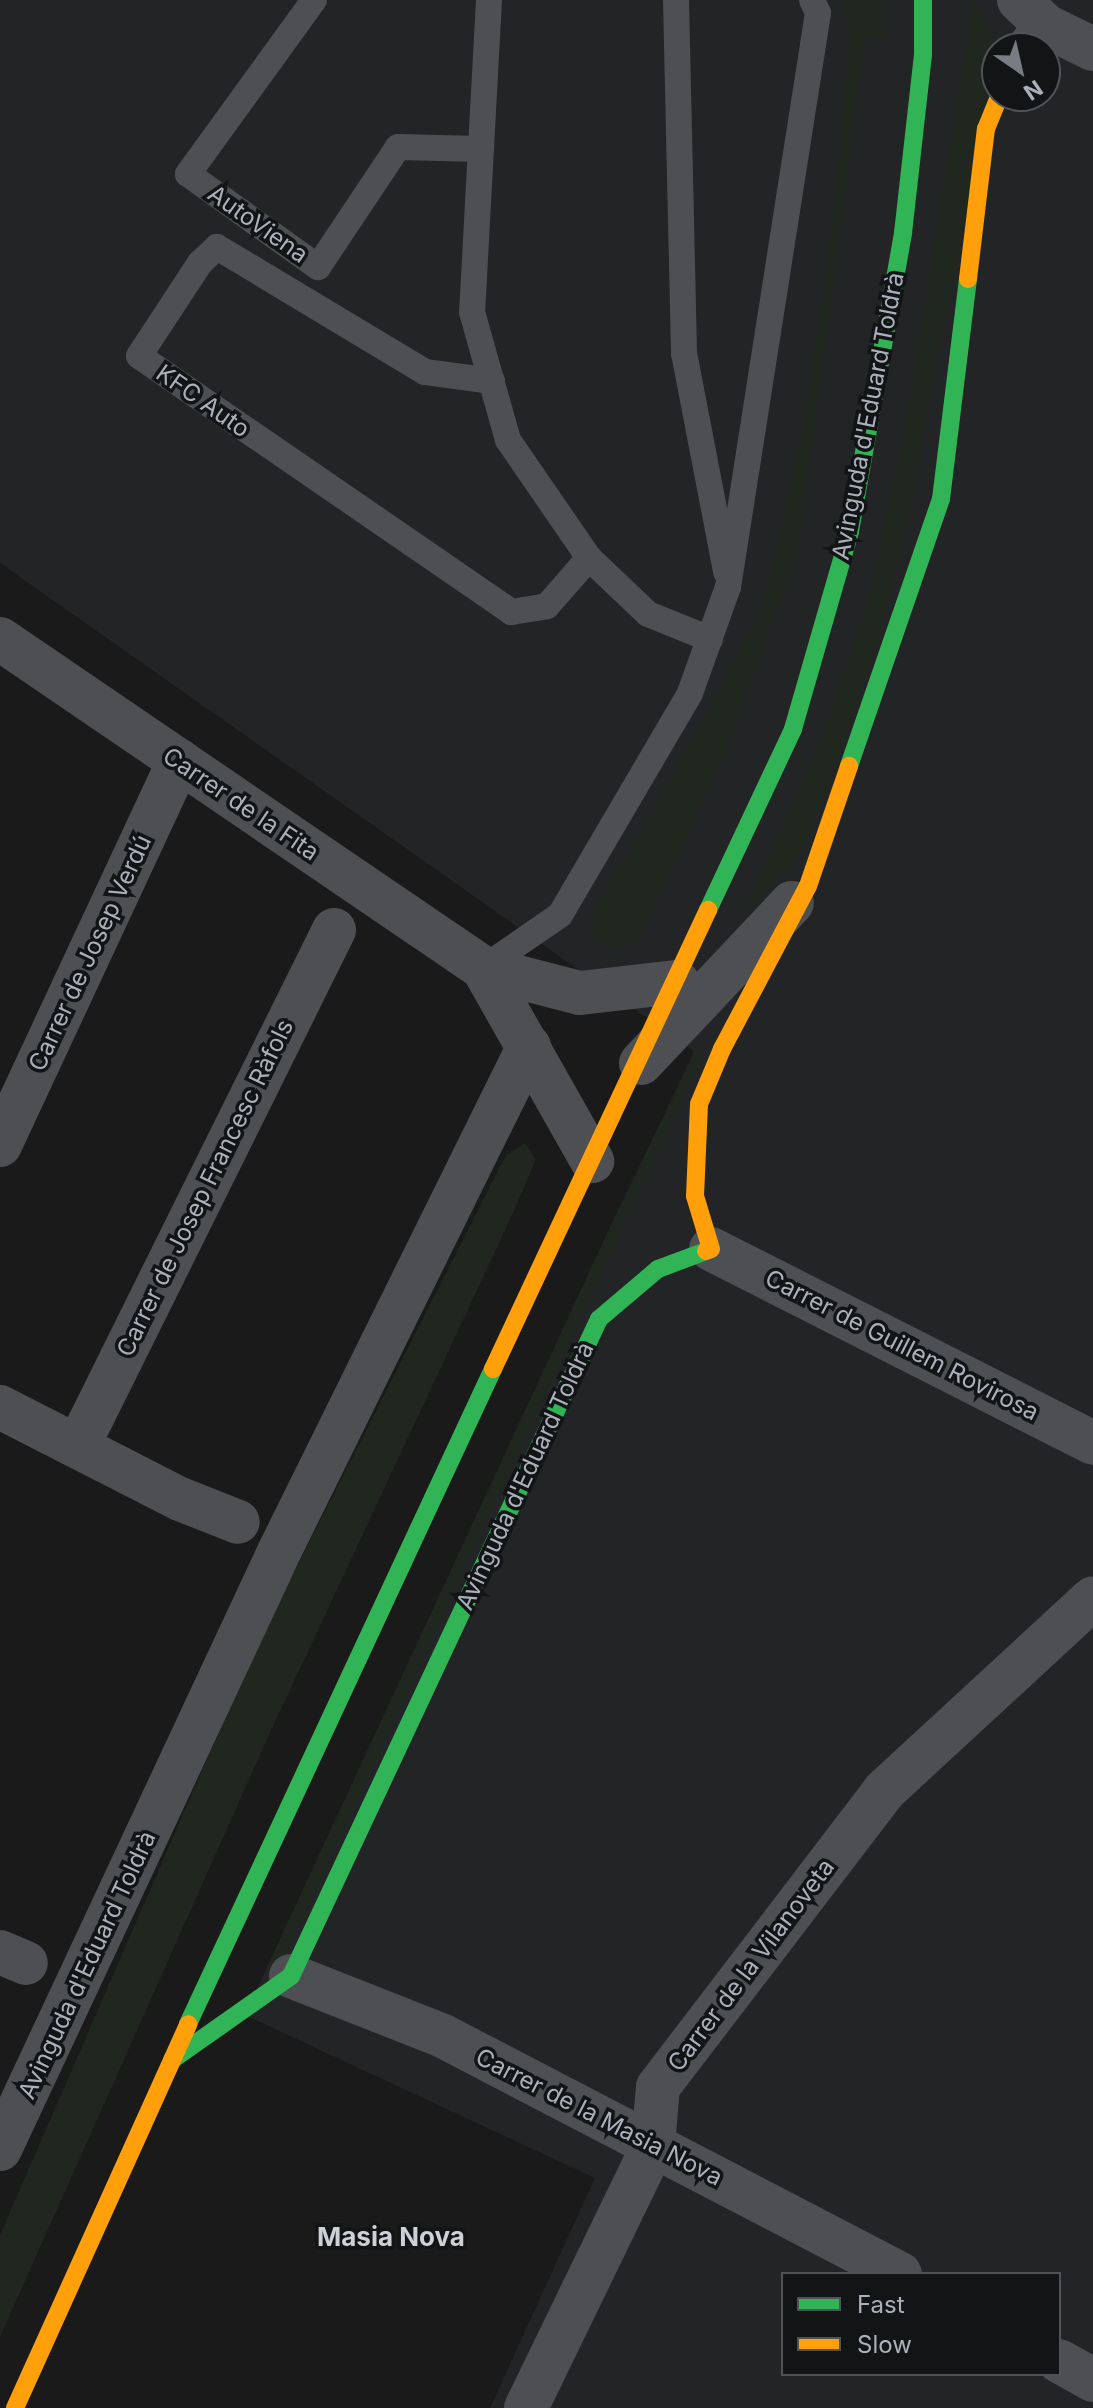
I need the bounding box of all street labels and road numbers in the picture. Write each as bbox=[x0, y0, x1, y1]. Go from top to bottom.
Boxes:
street label: AutoViena bbox=[202, 179, 314, 269]
street label: Avinguda d'Eduard Toldrà bbox=[826, 270, 910, 562]
street label: KFC Auto bbox=[151, 358, 255, 444]
street label: Carrer de la Fita bbox=[158, 741, 324, 867]
street label: Carrer de Josep Verdú bbox=[23, 830, 157, 1076]
street label: Carrer de Josep Francesc Ràfols bbox=[111, 1015, 299, 1361]
street label: Carrer de Guillem Rovirosa bbox=[760, 1263, 1044, 1427]
street label: Avinguda d'Eduard Toldrà bbox=[450, 1338, 600, 1614]
street label: Avinguda d'Eduard Toldrà bbox=[12, 1827, 162, 2103]
street label: Carrer de la Vilanoveta bbox=[662, 1853, 840, 2077]
street label: Carrer de la Masia Nova bbox=[471, 2042, 727, 2192]

